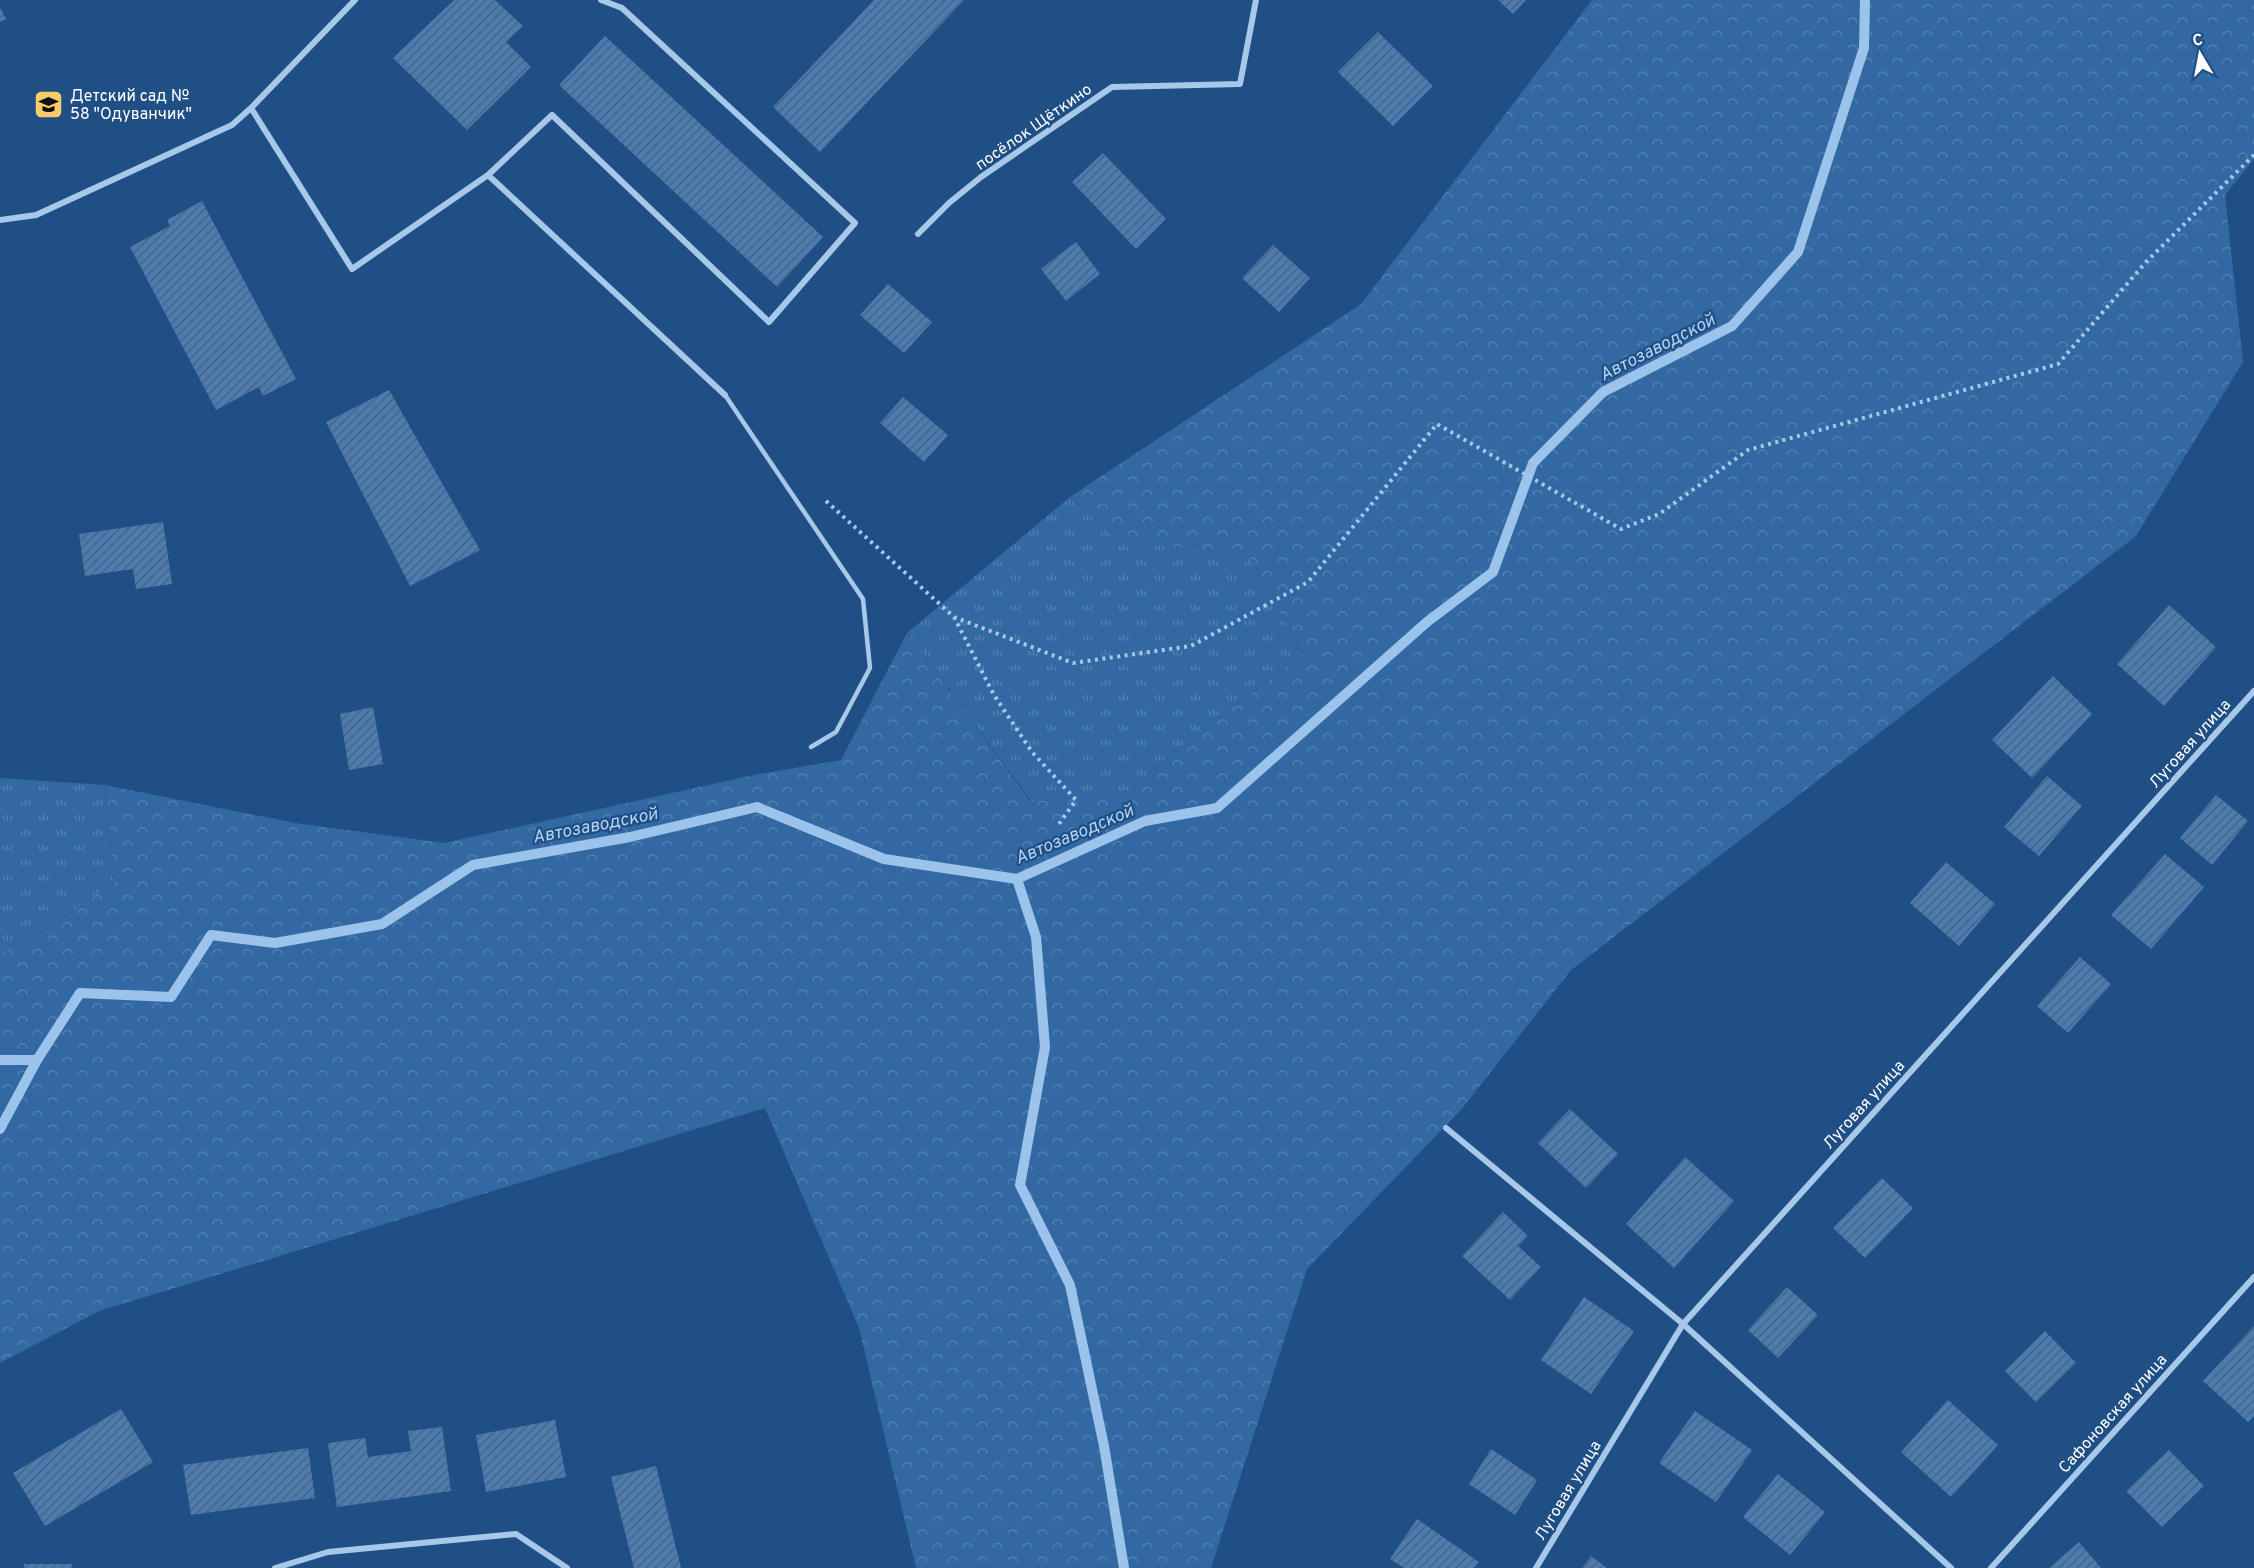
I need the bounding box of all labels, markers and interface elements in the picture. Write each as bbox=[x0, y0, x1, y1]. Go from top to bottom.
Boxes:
north arrow bbox=[2170, 24, 2230, 84]
text: С bbox=[2191, 30, 2205, 52]
street label: посёлок Щёткино bbox=[972, 80, 1096, 175]
place label: Детский сад № 58 "Одуванчик" bbox=[70, 87, 192, 125]
school or university icon: Детский сад № 58 "Одуванчик" bbox=[33, 88, 65, 120]
water label: Автозаводской bbox=[1596, 309, 1720, 387]
street label: Луговая улица bbox=[2145, 696, 2236, 793]
water label: Автозаводской bbox=[1012, 800, 1138, 871]
water label: Автозаводской bbox=[531, 803, 660, 850]
street label: Луговая улица bbox=[1819, 1057, 1910, 1154]
street label: Сафоновская улица bbox=[2055, 1351, 2172, 1478]
street label: Луговая улица bbox=[1531, 1437, 1606, 1545]

